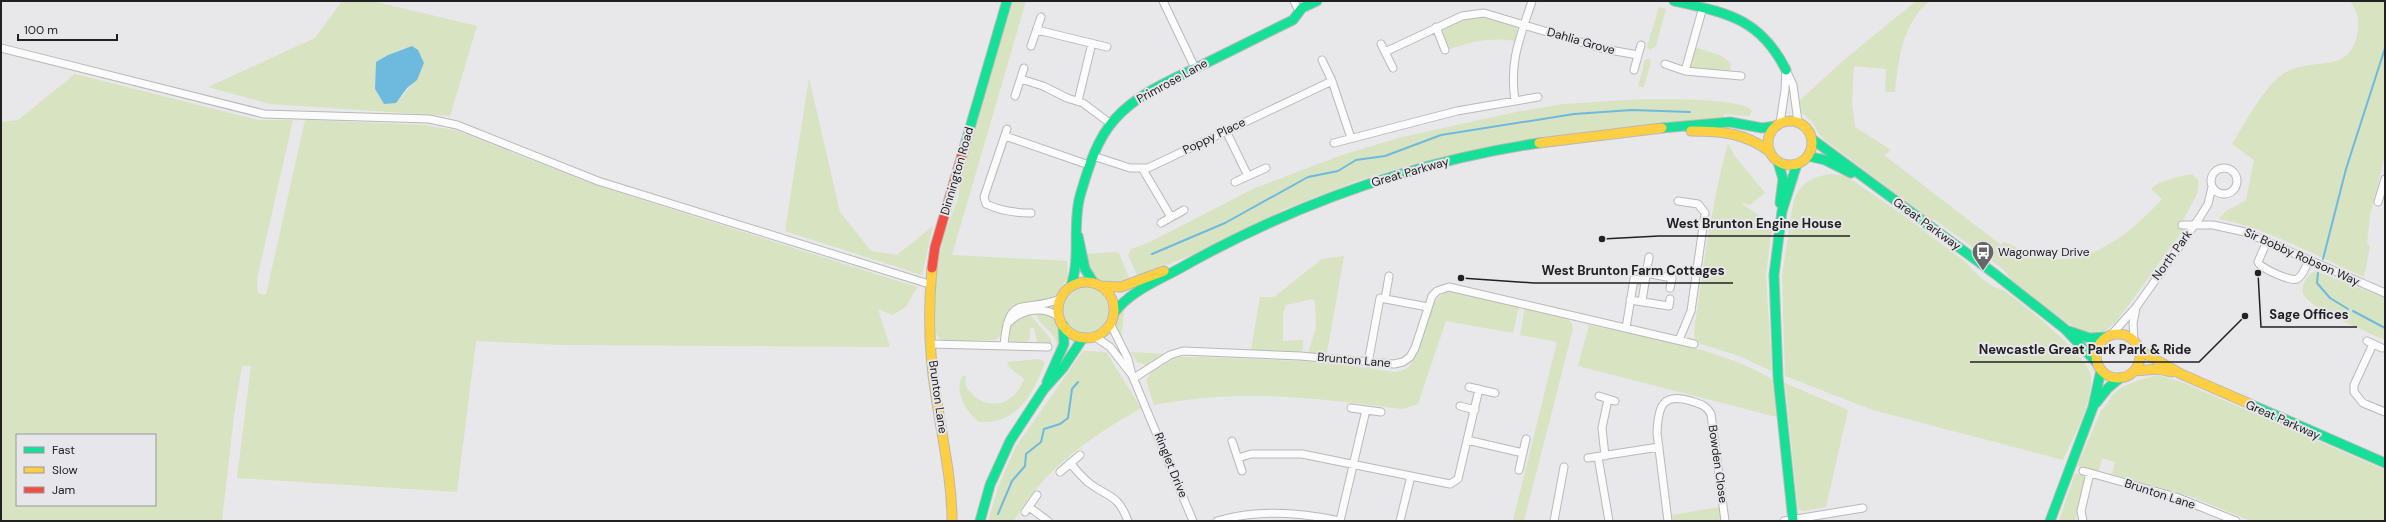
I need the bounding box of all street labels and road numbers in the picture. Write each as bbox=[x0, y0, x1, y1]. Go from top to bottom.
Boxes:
street label: Dahlia Grove bbox=[1545, 24, 1617, 58]
street label: Primrose Lane bbox=[1134, 55, 1211, 107]
street label: Poppy Place bbox=[1180, 114, 1248, 158]
street label: Dinnington Road bbox=[937, 125, 977, 217]
street label: Great Parkway bbox=[1369, 153, 1451, 191]
street label: Great Parkway bbox=[1890, 194, 1964, 254]
street label: Sir Bobby Robson Way bbox=[2242, 224, 2363, 290]
street label: North Park bbox=[2148, 227, 2196, 283]
street label: Brunton Lane bbox=[1317, 349, 1392, 371]
street label: Brunton Lane bbox=[925, 359, 951, 435]
street label: Great Parkway bbox=[2243, 396, 2323, 444]
street label: Bowden Close bbox=[1705, 424, 1731, 504]
street label: Ringlet Drive bbox=[1151, 430, 1191, 500]
street label: Brunton Lane bbox=[2122, 475, 2198, 513]

